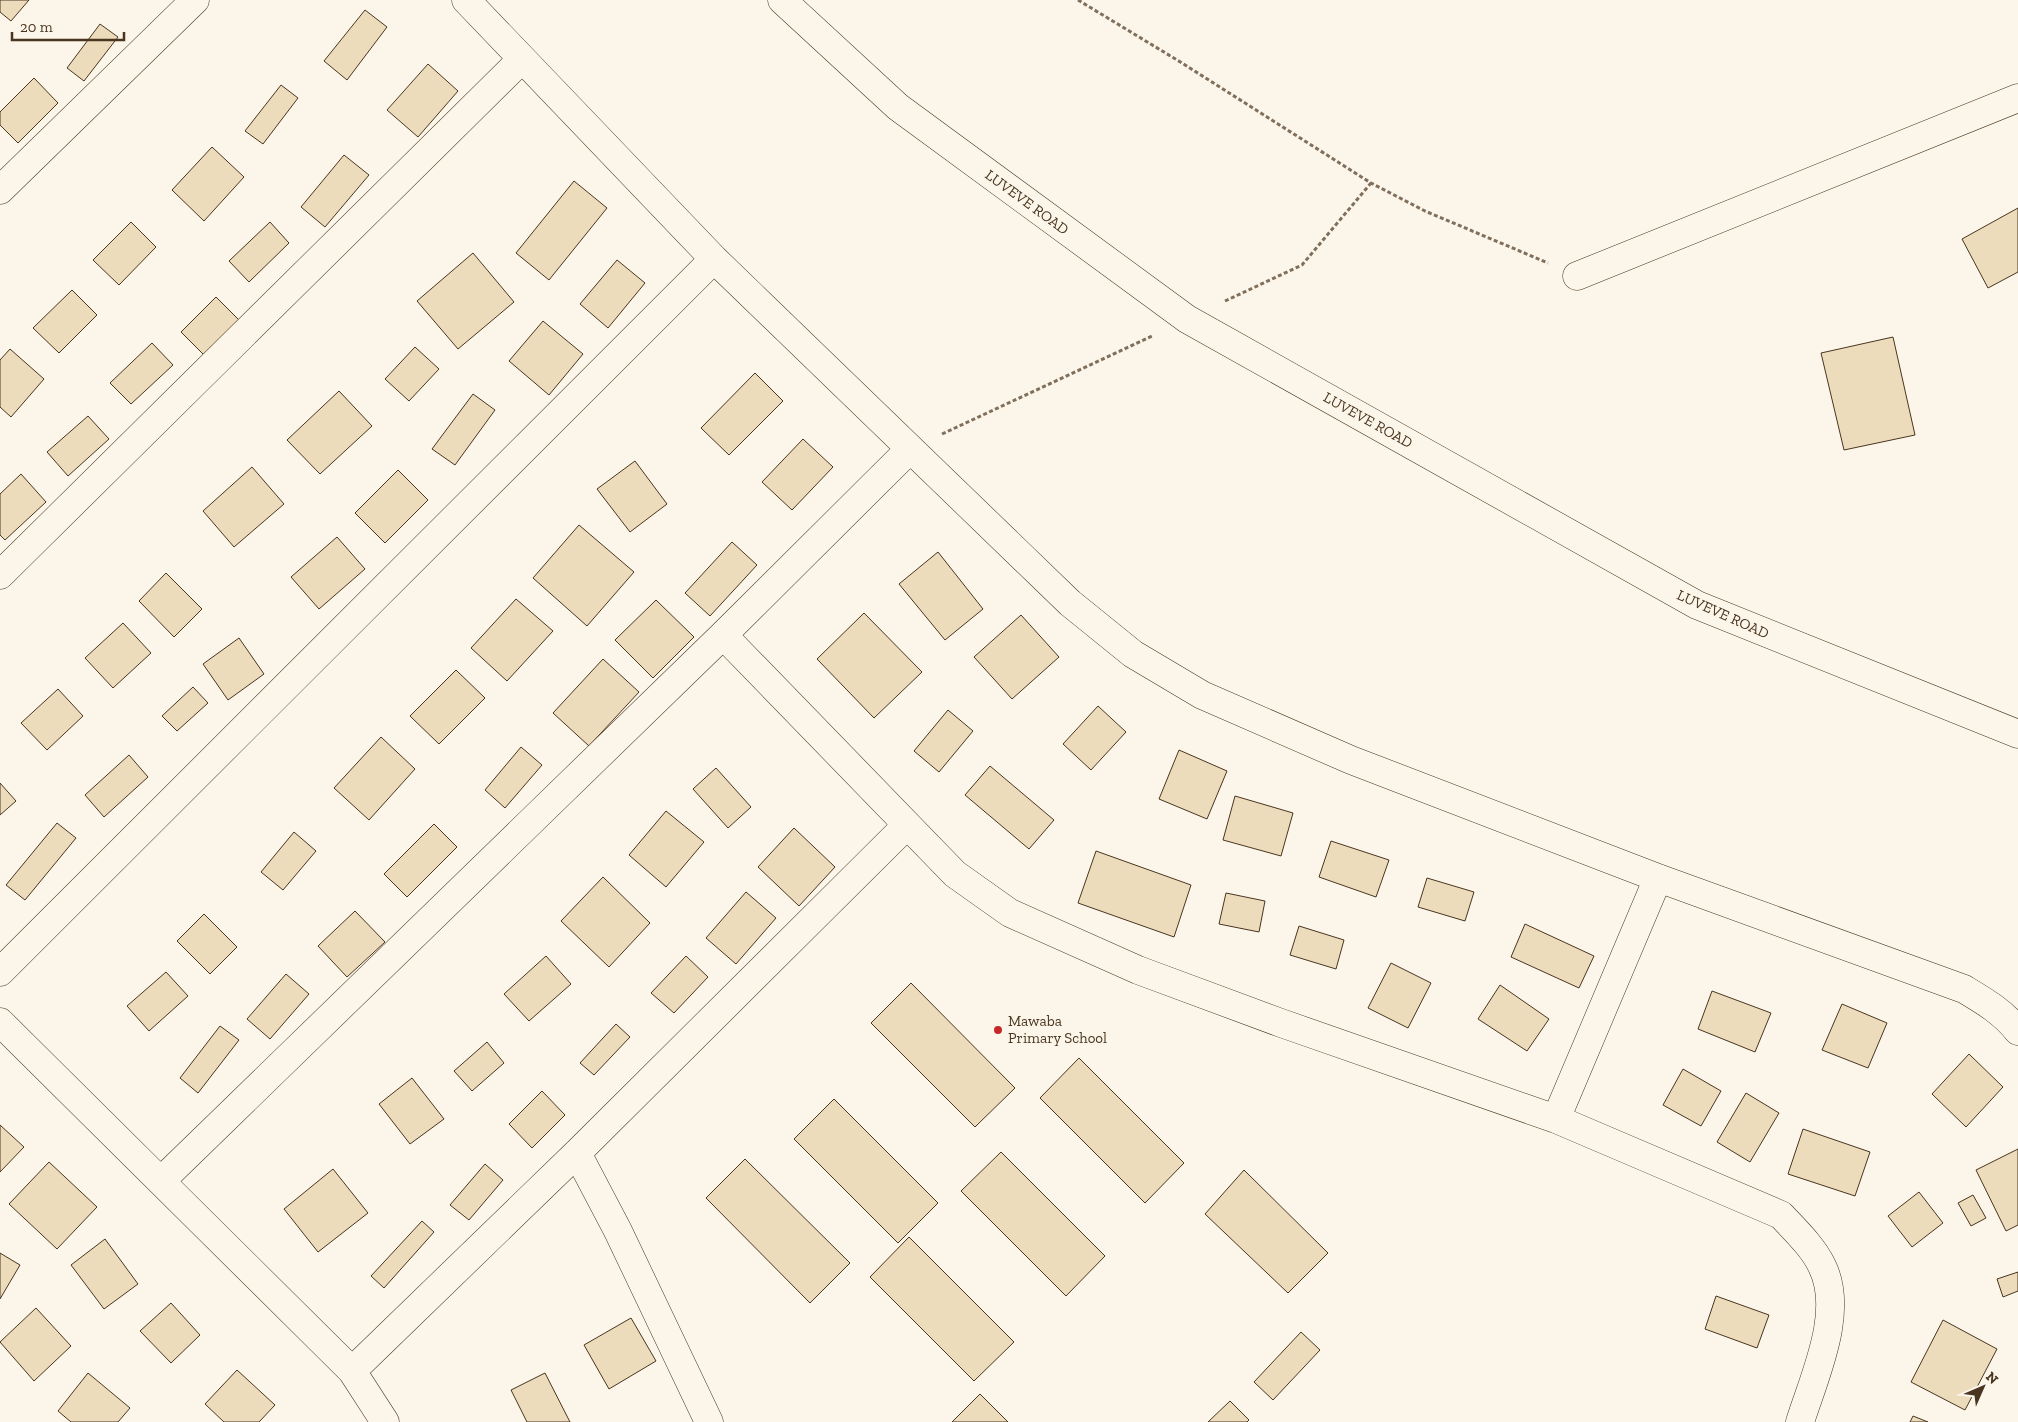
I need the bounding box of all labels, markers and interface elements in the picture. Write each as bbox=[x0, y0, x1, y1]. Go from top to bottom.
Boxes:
scale bar bbox=[12, 10, 125, 42]
text: 20 m bbox=[20, 18, 53, 36]
street label: LUVEVE ROAD bbox=[982, 166, 1072, 238]
street label: LUVEVE ROAD bbox=[1320, 388, 1416, 452]
street label: LUVEVE ROAD bbox=[1674, 586, 1772, 642]
place label: Mawaba Primary School bbox=[1008, 1012, 1107, 1047]
marker: Mawaba Primary School bbox=[992, 1024, 1004, 1036]
north arrow bbox=[1958, 1362, 2008, 1412]
text: N bbox=[1982, 1368, 2002, 1388]

